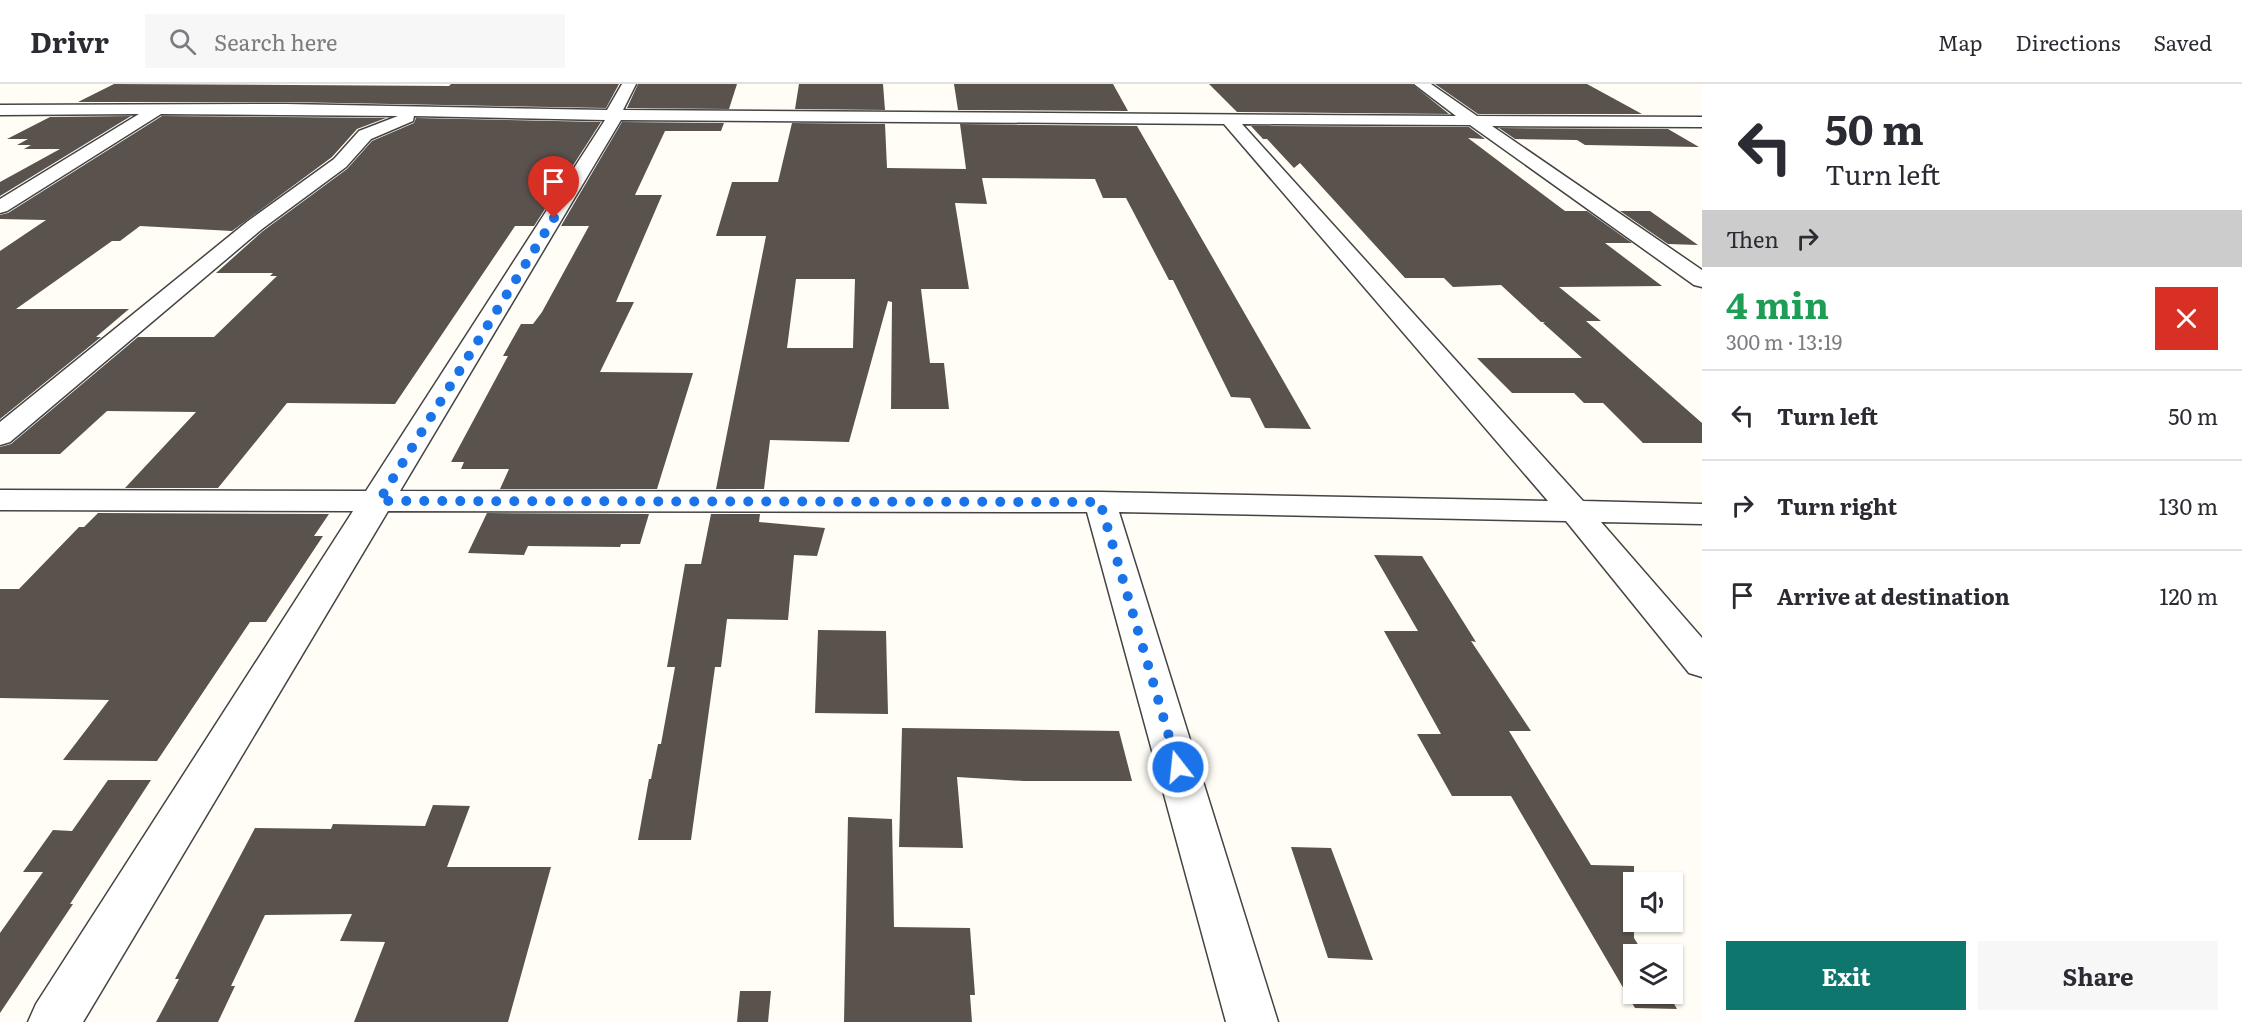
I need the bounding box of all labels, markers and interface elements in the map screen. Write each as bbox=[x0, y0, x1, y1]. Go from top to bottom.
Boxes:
search box bbox=[145, 14, 565, 68]
text: Drivr bbox=[30, 20, 109, 62]
icon: search bbox=[166, 25, 199, 58]
text: Search here bbox=[214, 25, 337, 58]
text: Map bbox=[1938, 26, 1983, 57]
text: Directions bbox=[2016, 26, 2121, 57]
text: Saved bbox=[2154, 26, 2212, 57]
text: 50 m bbox=[1825, 96, 1924, 158]
icon: left bbox=[1726, 108, 1804, 186]
text: Turn left bbox=[1825, 153, 1940, 193]
pin bbox=[528, 156, 579, 218]
icon: arrive bbox=[537, 165, 570, 198]
text: Then bbox=[1726, 222, 1779, 255]
icon: right bbox=[1791, 222, 1824, 255]
text: 4 min bbox=[1726, 277, 1829, 330]
button: close bbox=[2155, 287, 2218, 350]
text: 300 m · 13:19 bbox=[1726, 326, 1842, 356]
icon: left bbox=[1726, 399, 1759, 432]
text: Turn left bbox=[1777, 399, 1878, 432]
text: 50 m bbox=[2168, 399, 2218, 432]
icon: right bbox=[1726, 489, 1759, 522]
text: Turn right bbox=[1777, 489, 1897, 522]
text: 130 m bbox=[2159, 489, 2218, 522]
icon: arrive bbox=[1726, 579, 1759, 612]
text: Arrive at destination bbox=[1777, 579, 2010, 612]
text: 120 m bbox=[2159, 579, 2218, 612]
position arrow bbox=[1146, 735, 1210, 799]
map controls bbox=[1623, 872, 1683, 1004]
button: sound bbox=[1623, 872, 1683, 932]
button: Exit bbox=[1726, 941, 1966, 1010]
button: Share bbox=[1978, 941, 2218, 1010]
button: layers bbox=[1623, 944, 1683, 1004]

